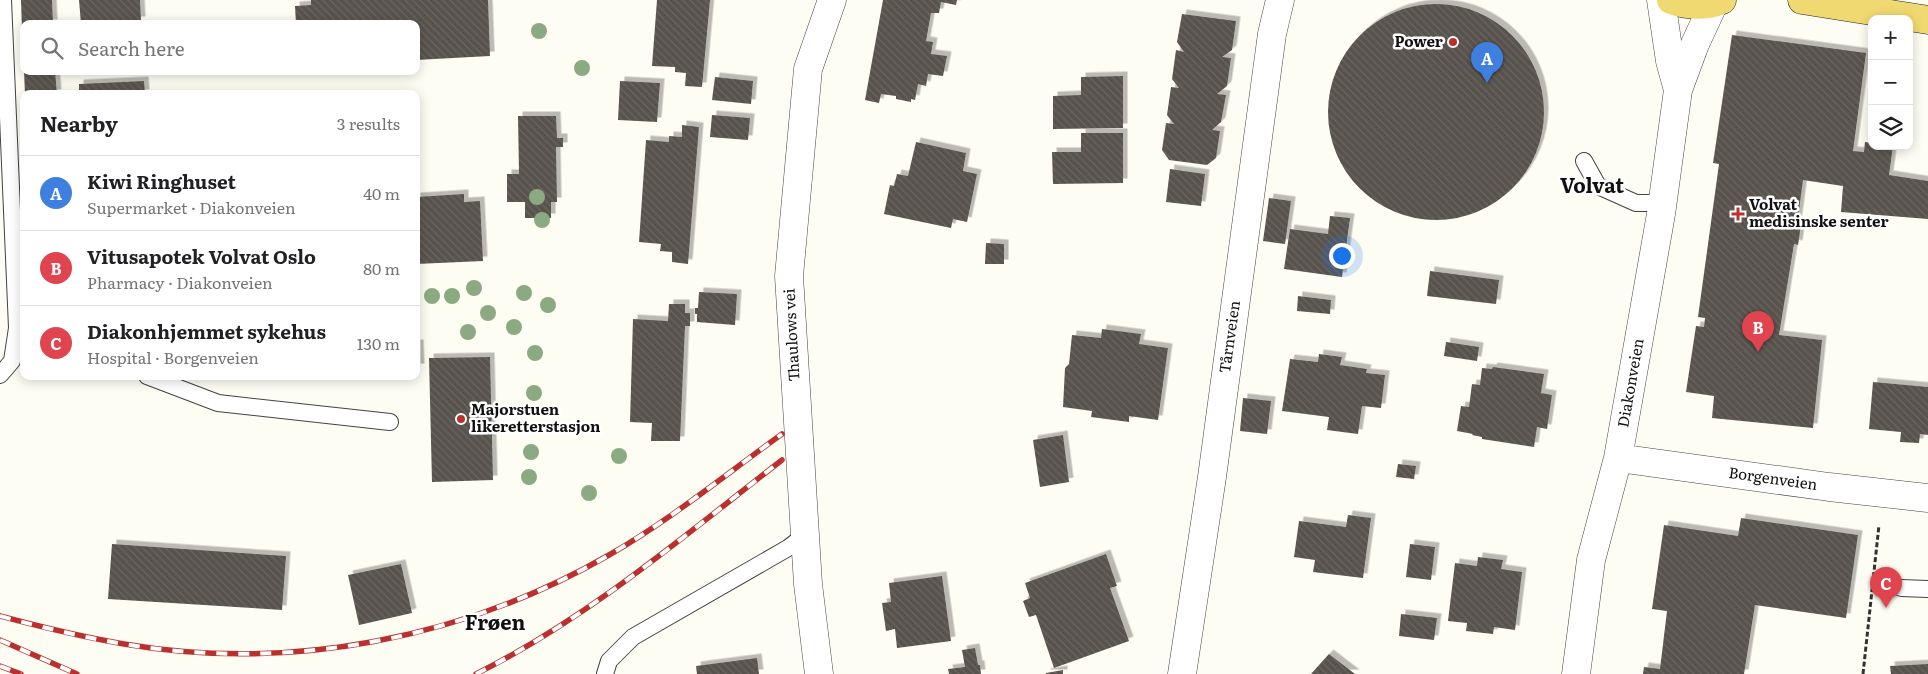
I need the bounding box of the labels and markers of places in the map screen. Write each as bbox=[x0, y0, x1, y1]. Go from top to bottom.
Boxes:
place label: Power bbox=[1395, 29, 1443, 52]
marker: Power bbox=[1447, 36, 1459, 48]
pin: A bbox=[1471, 42, 1503, 83]
place label: Volvat medisinske senter bbox=[1749, 192, 1889, 232]
marker: Volvat medisinske senter bbox=[1731, 207, 1745, 221]
pin: B bbox=[1742, 311, 1774, 352]
place label: Majorstuen likeretterstasjon bbox=[471, 397, 601, 437]
marker: Majorstuen likeretterstasjon bbox=[455, 413, 467, 425]
pin: C bbox=[1870, 567, 1902, 608]

